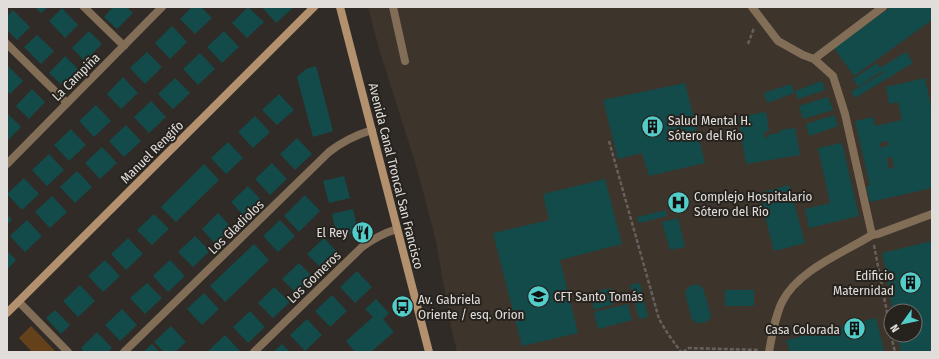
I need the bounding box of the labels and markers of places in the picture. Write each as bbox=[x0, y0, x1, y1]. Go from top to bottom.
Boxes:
place label: Salud Mental H. Sótero del Río bbox=[668, 113, 751, 143]
building icon: Salud Mental H. Sótero del Río bbox=[640, 114, 666, 140]
place label: Complejo Hospitalario Sótero del Río bbox=[694, 189, 812, 219]
hospital icon: Complejo Hospitalario Sótero del Río bbox=[666, 190, 692, 216]
restaurant icon: El Rey bbox=[350, 219, 376, 245]
place label: El Rey bbox=[316, 225, 348, 240]
place label: Edificio Maternidad bbox=[833, 268, 894, 298]
building icon: Edificio Maternidad bbox=[897, 269, 923, 295]
school or university icon: CFT Santo Tomás bbox=[526, 283, 552, 309]
place label: CFT Santo Tomás bbox=[554, 289, 643, 304]
place label: Av. Gabriela Oriente / esq. Orion bbox=[418, 292, 524, 322]
bus stop icon: Av. Gabriela Oriente / esq. Orion bbox=[389, 293, 415, 319]
building icon: Casa Colorada bbox=[842, 316, 868, 342]
place label: Casa Colorada bbox=[765, 322, 840, 337]

